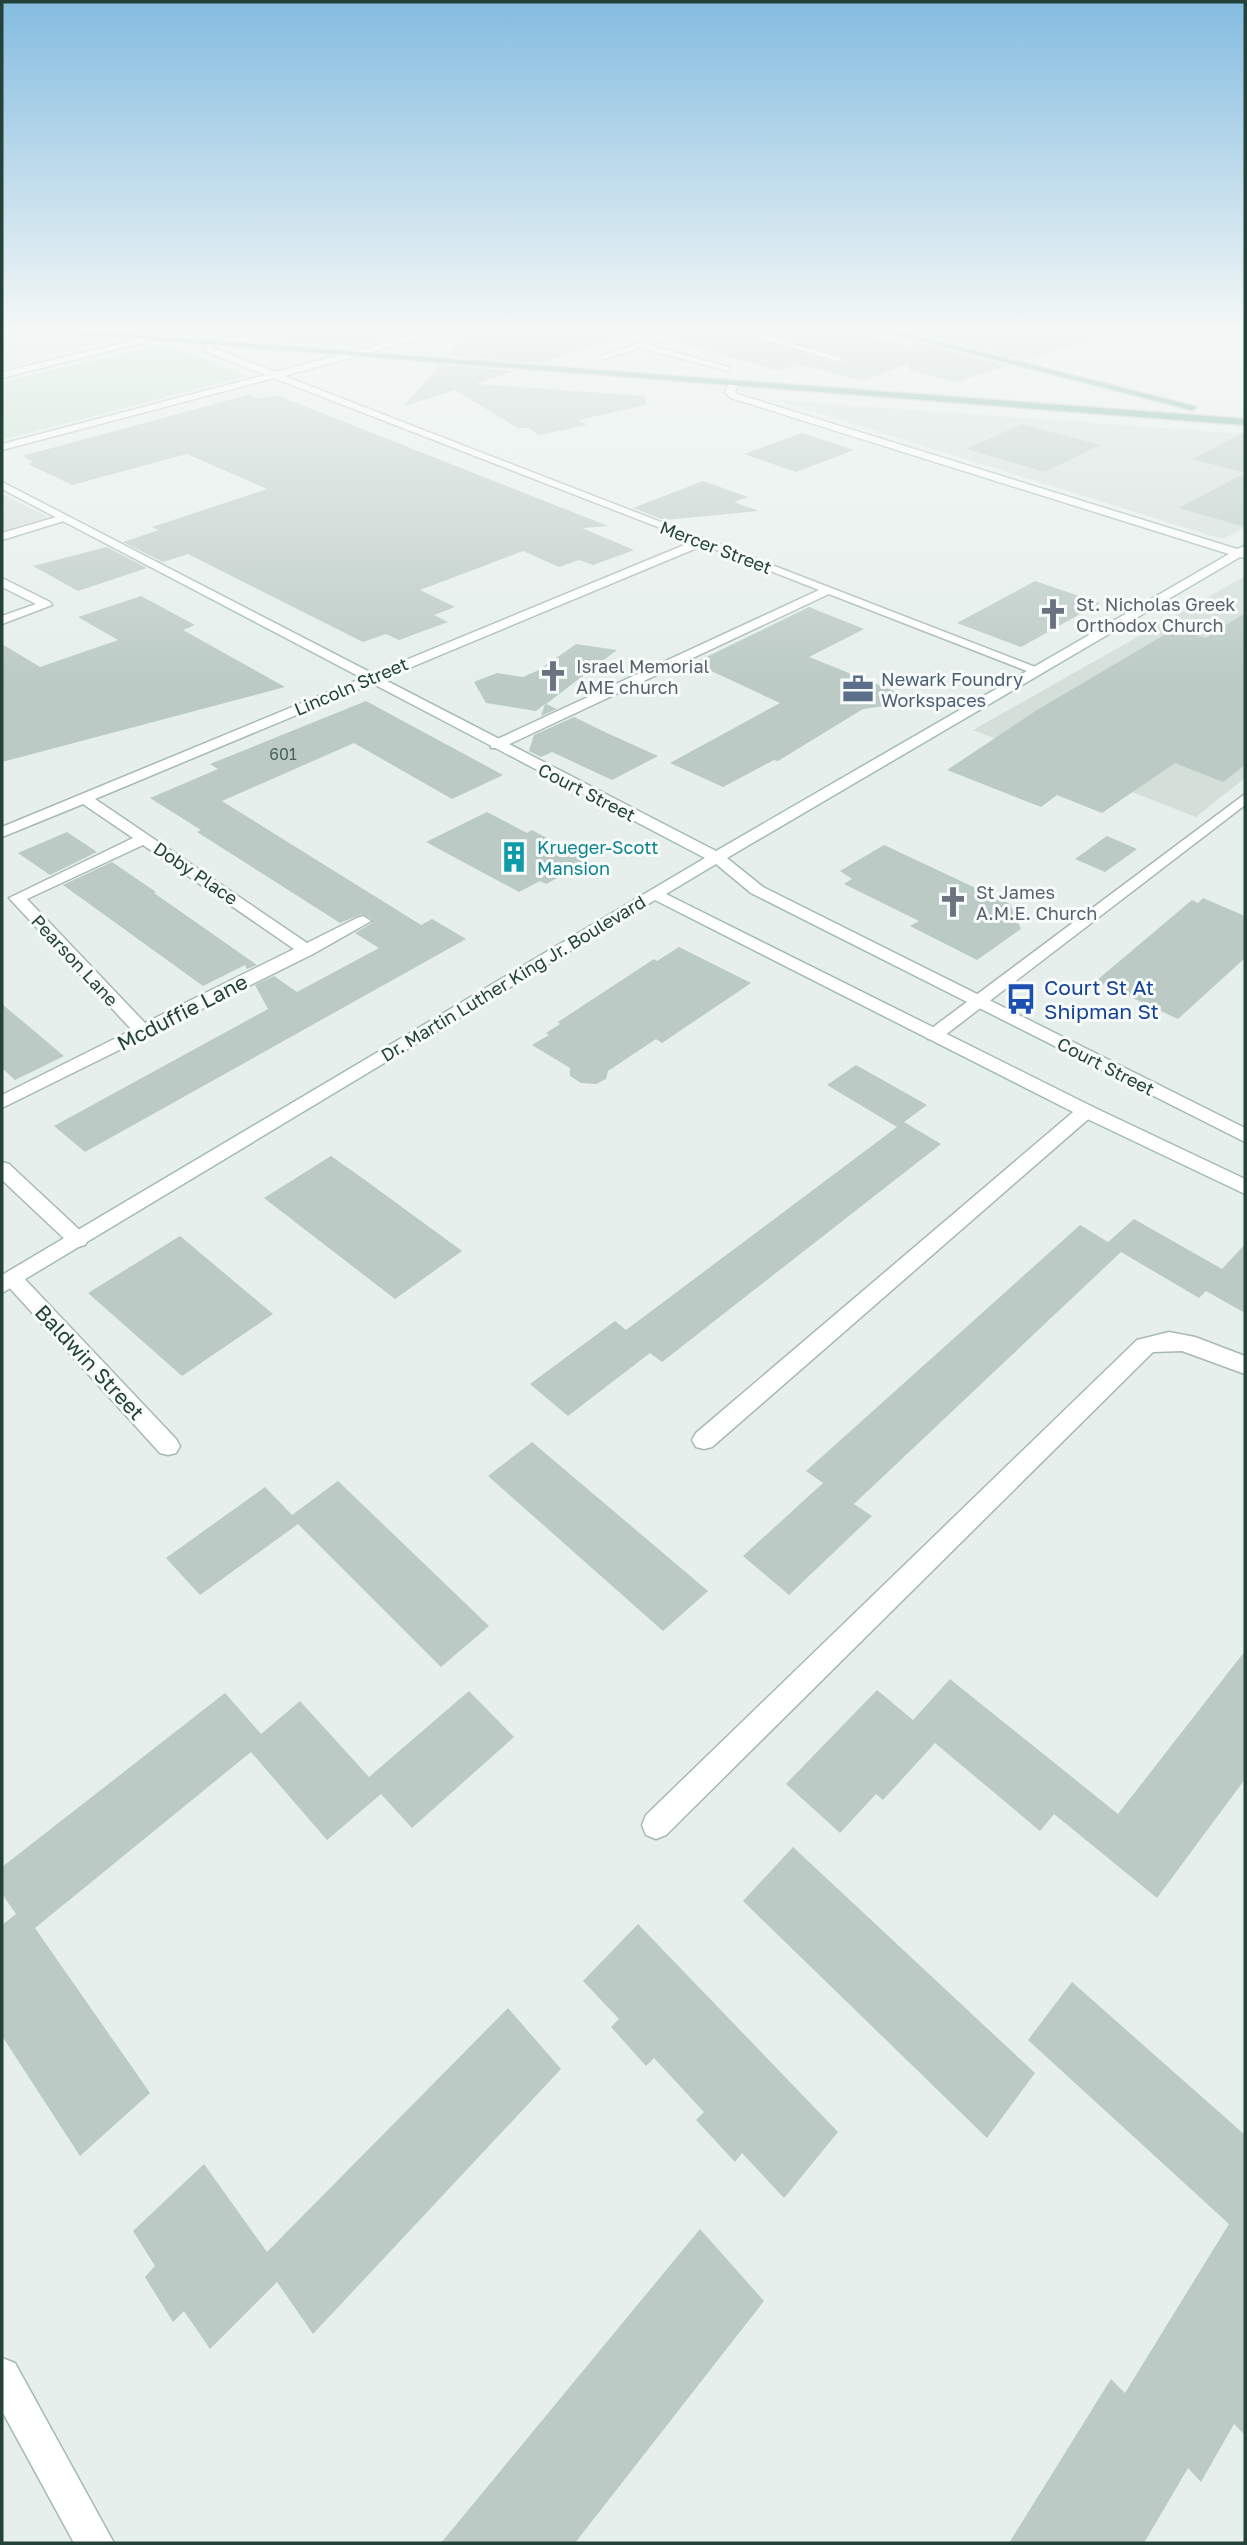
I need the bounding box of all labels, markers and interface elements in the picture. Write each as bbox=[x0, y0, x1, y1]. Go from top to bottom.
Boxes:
street label: Mercer Street bbox=[657, 516, 775, 578]
place label: St. Nicholas Greek Orthodox Church bbox=[1076, 593, 1236, 636]
church icon: St. Nicholas Greek Orthodox Church bbox=[1036, 597, 1070, 631]
street label: Lincoln Street bbox=[291, 652, 411, 720]
place label: Israel Memorial AME church bbox=[576, 655, 710, 698]
church icon: Israel Memorial AME church bbox=[536, 659, 570, 693]
place label: Newark Foundry Workspaces bbox=[881, 668, 1023, 711]
office icon: Newark Foundry Workspaces bbox=[841, 672, 875, 706]
house number: 601 bbox=[269, 744, 297, 764]
street label: Court Street bbox=[535, 758, 639, 826]
place label: Krueger-Scott Mansion bbox=[537, 836, 658, 879]
street label: Doby Place bbox=[150, 837, 242, 909]
building icon: Krueger-Scott Mansion bbox=[497, 840, 531, 874]
place label: St James A.M.E. Church bbox=[976, 881, 1097, 924]
church icon: St James A.M.E. Church bbox=[936, 885, 970, 919]
street label: Dr. Martin Luther King Jr. Boulevard bbox=[377, 890, 649, 1066]
street label: Pearson Lane bbox=[27, 910, 123, 1010]
street label: Mcduffie Lane bbox=[112, 968, 252, 1056]
place label: Court St At Shipman St bbox=[1044, 974, 1159, 1024]
bus stop icon: Court St At Shipman St bbox=[1004, 982, 1038, 1016]
street label: Court Street bbox=[1054, 1032, 1158, 1100]
street label: Baldwin Street bbox=[30, 1299, 150, 1425]

